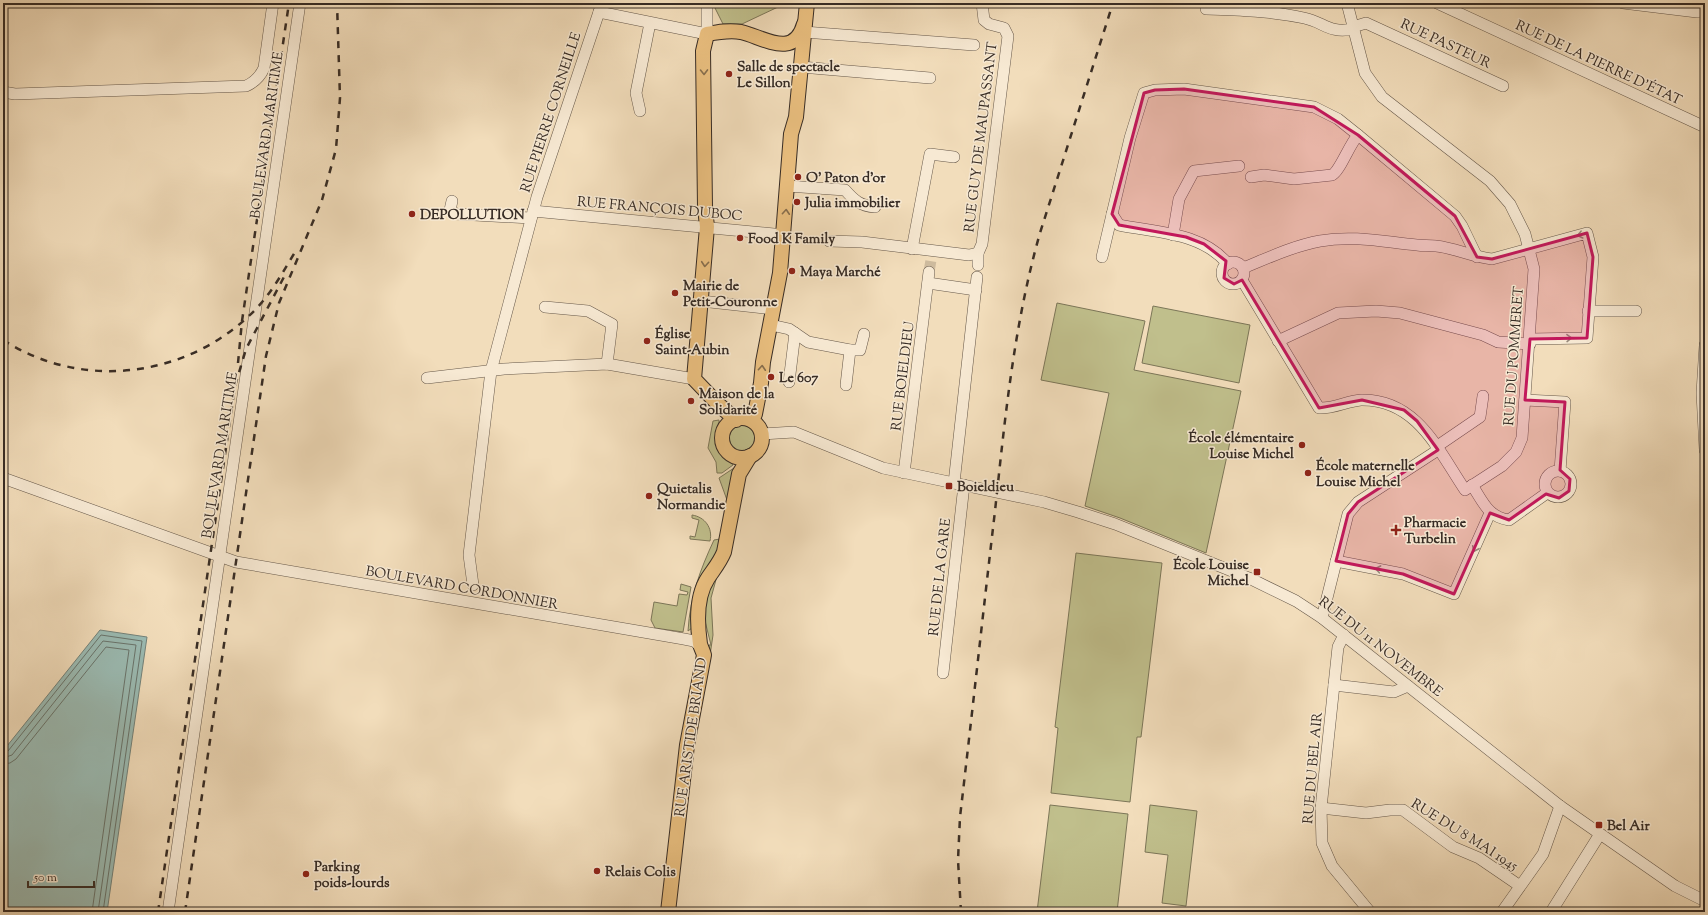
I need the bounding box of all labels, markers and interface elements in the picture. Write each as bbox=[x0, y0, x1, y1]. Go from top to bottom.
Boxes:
street label: RUE PASTEUR bbox=[1397, 15, 1494, 75]
street label: RUE DE LA PIERRE D'ÉTAT bbox=[1512, 16, 1685, 111]
street label: RUE PIERRE CORNEILLE bbox=[517, 29, 587, 195]
street label: RUE GUY DE MAUPASSANT bbox=[960, 41, 1004, 234]
street label: BOULEVARD MARITIME bbox=[246, 50, 290, 220]
place label: Salle de spectacle Le Sillon bbox=[737, 58, 840, 94]
one-way arrow bbox=[699, 69, 708, 75]
marker: Salle de spectacle Le Sillon bbox=[724, 69, 734, 79]
place label: O' Paton d'or bbox=[806, 169, 886, 189]
marker: O' Paton d'or bbox=[793, 172, 803, 182]
street label: RUE FRANÇOIS DUBOC bbox=[576, 193, 743, 227]
place label: Julia immobilier bbox=[804, 194, 901, 214]
marker: Julia immobilier bbox=[792, 197, 802, 207]
place label: DEPOLLUTION bbox=[420, 206, 525, 226]
marker: DEPOLLUTION bbox=[407, 209, 417, 219]
one-way arrow bbox=[781, 209, 790, 215]
place label: Food K Family bbox=[748, 230, 835, 250]
one-way arrow bbox=[1577, 230, 1584, 239]
marker: Food K Family bbox=[735, 233, 745, 243]
one-way arrow bbox=[700, 261, 709, 267]
place label: Maya Marché bbox=[800, 263, 881, 283]
marker: Maya Marché bbox=[787, 266, 797, 276]
place label: Mairie de Petit-Couronne bbox=[683, 277, 778, 313]
street label: RUE DU POMMERET bbox=[1500, 286, 1530, 427]
marker: Mairie de Petit-Couronne bbox=[670, 288, 680, 298]
street label: RUE BOIELDIEU bbox=[887, 320, 921, 432]
place label: Église Saint-Aubin bbox=[655, 324, 730, 361]
one-way arrow bbox=[1566, 334, 1572, 342]
marker: Église Saint-Aubin bbox=[642, 336, 652, 346]
one-way arrow bbox=[758, 365, 767, 371]
place label: Le 607 bbox=[779, 369, 819, 389]
street label: BOULEVARD MARITIME bbox=[198, 370, 244, 540]
marker: Le 607 bbox=[766, 372, 776, 382]
place label: Maison de la Solidarité bbox=[699, 385, 775, 421]
marker: Maison de la Solidarité bbox=[686, 396, 696, 406]
place label: École élémentaire Louise Michel bbox=[1189, 428, 1294, 465]
marker: École élémentaire Louise Michel bbox=[1297, 440, 1307, 450]
place label: École maternelle Louise Michel bbox=[1316, 456, 1415, 493]
marker: École maternelle Louise Michel bbox=[1303, 468, 1313, 478]
place label: Boieldieu bbox=[957, 478, 1015, 498]
place label: Quietalis Normandie bbox=[657, 480, 726, 516]
marker: Boieldieu bbox=[944, 481, 954, 491]
marker: Quietalis Normandie bbox=[644, 491, 654, 501]
place label: Pharmacie Turbelin bbox=[1404, 514, 1467, 550]
street label: RUE DE LA GARE bbox=[925, 517, 957, 637]
marker: Pharmacie Turbelin bbox=[1391, 525, 1401, 535]
one-way arrow bbox=[1472, 544, 1480, 552]
place label: École Louise Michel bbox=[1173, 555, 1249, 592]
street label: BOULEVARD CORDONNIER bbox=[364, 562, 560, 616]
one-way arrow bbox=[1375, 565, 1381, 574]
marker: École Louise Michel bbox=[1252, 567, 1262, 577]
street label: RUE DU 11 NOVEMBRE bbox=[1313, 593, 1447, 703]
street label: RUE ARISTIDE BRIAND bbox=[671, 656, 713, 818]
street label: RUE DU BEL AIR bbox=[1299, 711, 1329, 825]
street label: RUE DU 8 MAI 1945 bbox=[1407, 795, 1521, 877]
place label: Bel Air bbox=[1607, 817, 1650, 837]
marker: Bel Air bbox=[1594, 820, 1604, 830]
place label: Parking poids-lourds bbox=[314, 858, 390, 894]
scale bar bbox=[28, 863, 94, 889]
place label: Relais Colis bbox=[605, 863, 676, 883]
marker: Relais Colis bbox=[592, 866, 602, 876]
text: 50 m bbox=[33, 869, 57, 887]
marker: Parking poids-lourds bbox=[301, 869, 311, 879]

